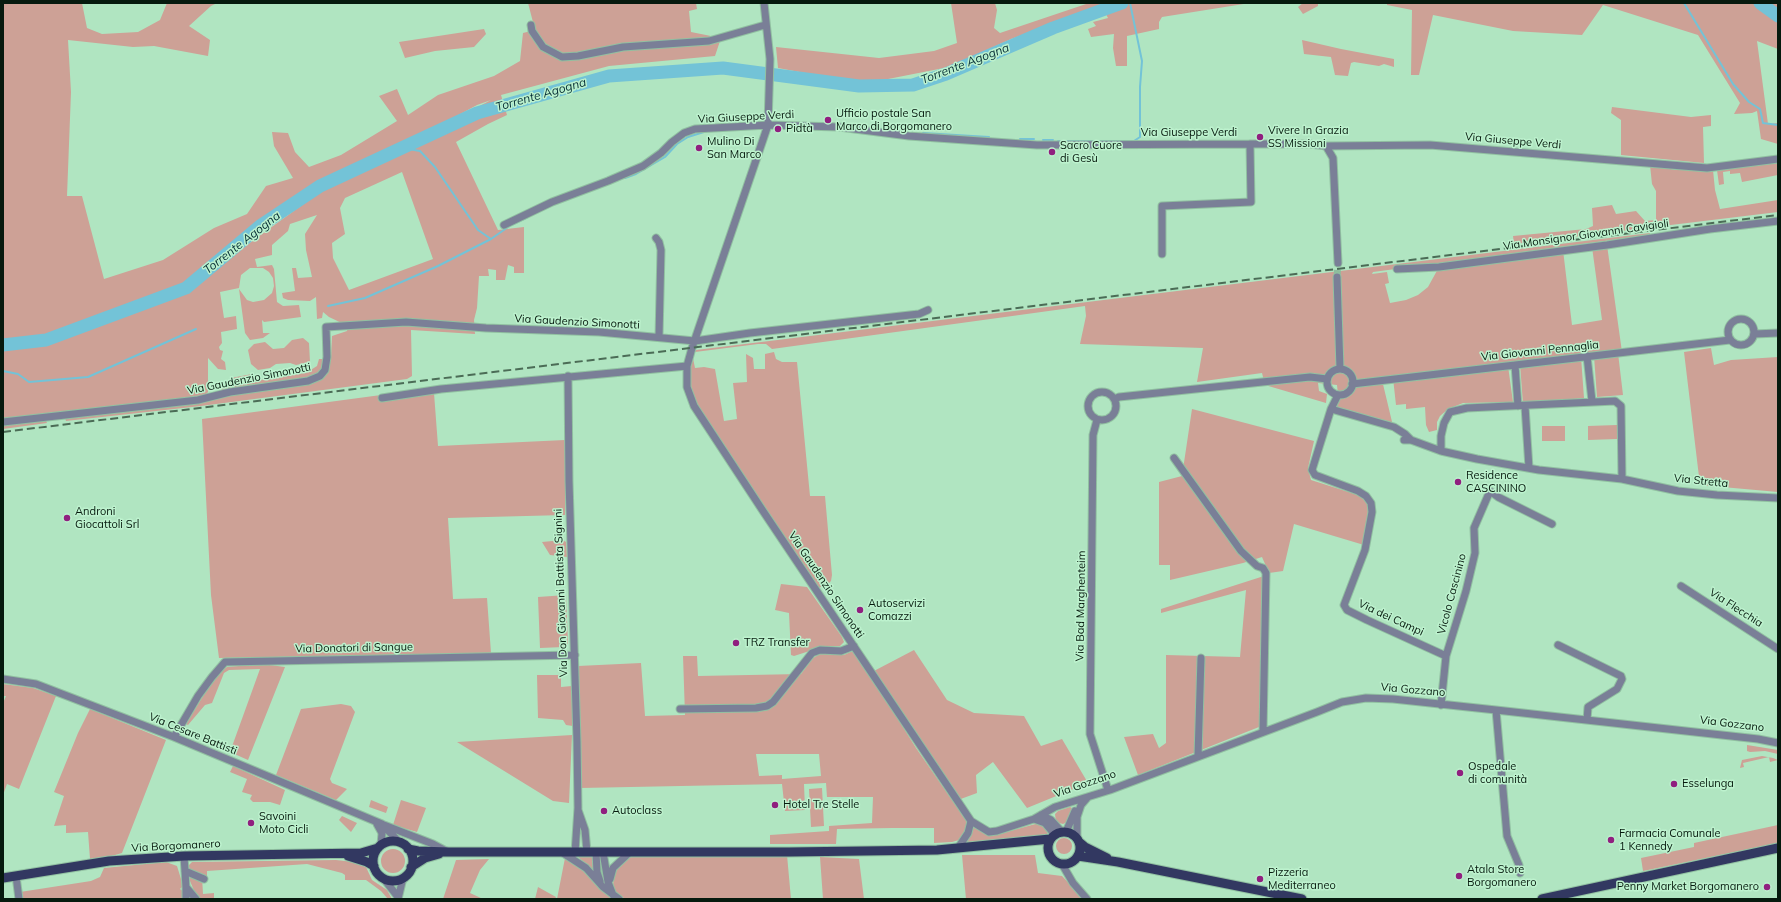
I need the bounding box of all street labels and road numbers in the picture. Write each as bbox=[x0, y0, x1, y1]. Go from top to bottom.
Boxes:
street label: Via Giuseppe Verdi bbox=[698, 108, 794, 126]
street label: Via Giuseppe Verdi bbox=[1141, 126, 1237, 140]
street label: Via Giuseppe Verdi bbox=[1464, 130, 1562, 152]
street label: Via Monsignor Giovanni Cavigioli bbox=[1502, 217, 1670, 253]
street label: Via Gaudenzio Simonotti bbox=[514, 312, 640, 332]
street label: Via Giovanni Pennaglia bbox=[1481, 338, 1599, 364]
street label: Via Gaudenzio Simonotti bbox=[186, 361, 312, 397]
street label: Via Stretta bbox=[1673, 472, 1729, 490]
street label: Via Don Giovanni Battista Signini bbox=[551, 509, 571, 677]
street label: Via Gaudenzio Simonotti bbox=[785, 529, 867, 641]
street label: Via Bad Marghenteim bbox=[1073, 550, 1089, 662]
street label: Vicolo Cascinino bbox=[1435, 552, 1469, 636]
street label: Via Flecchia bbox=[1707, 586, 1765, 630]
street label: Via dei Campi bbox=[1356, 597, 1426, 639]
street label: Via Donatori di Sangue bbox=[295, 640, 413, 656]
street label: Via Gozzano bbox=[1380, 681, 1446, 699]
street label: Via Cesare Battisti bbox=[147, 710, 239, 758]
street label: Via Gozzano bbox=[1699, 714, 1765, 734]
street label: Via Gozzano bbox=[1052, 767, 1118, 801]
street label: Via Borgomanero bbox=[131, 837, 221, 855]

